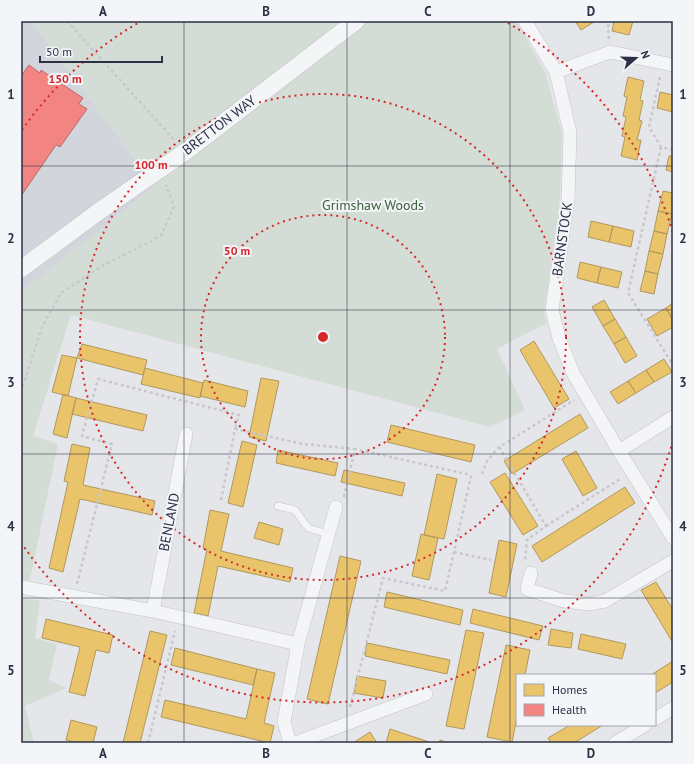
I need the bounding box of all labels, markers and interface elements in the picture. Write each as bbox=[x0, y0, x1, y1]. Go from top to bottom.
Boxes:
text: A bbox=[99, 3, 107, 20]
text: B bbox=[262, 3, 270, 20]
text: C bbox=[424, 3, 432, 20]
text: D bbox=[587, 3, 595, 20]
scale bar bbox=[40, 38, 162, 64]
north arrow bbox=[616, 38, 656, 78]
text: 50 m bbox=[46, 44, 72, 59]
text: N bbox=[638, 49, 653, 60]
text: 150 m bbox=[48, 71, 82, 86]
text: 1 bbox=[7, 86, 15, 103]
text: 1 bbox=[679, 86, 687, 103]
street label: BRETTON WAY bbox=[178, 91, 260, 159]
text: 100 m bbox=[134, 157, 168, 172]
park label: Grimshaw Woods bbox=[322, 196, 424, 214]
street label: BARNSTOCK bbox=[548, 200, 576, 277]
text: 2 bbox=[7, 230, 15, 247]
text: 2 bbox=[679, 230, 687, 247]
text: 50 m bbox=[224, 243, 250, 258]
centre of rings bbox=[316, 330, 330, 344]
text: 3 bbox=[7, 374, 15, 391]
text: 3 bbox=[679, 374, 687, 391]
street label: BENLAND bbox=[155, 491, 183, 553]
text: 4 bbox=[7, 518, 15, 535]
text: 4 bbox=[679, 518, 687, 535]
text: 5 bbox=[7, 662, 15, 679]
text: 5 bbox=[679, 662, 687, 679]
legend bbox=[516, 674, 656, 726]
text: Homes bbox=[552, 682, 587, 697]
text: Health bbox=[552, 702, 586, 717]
text: A bbox=[99, 745, 107, 762]
text: B bbox=[262, 745, 270, 762]
text: C bbox=[424, 745, 432, 762]
text: D bbox=[587, 745, 595, 762]

